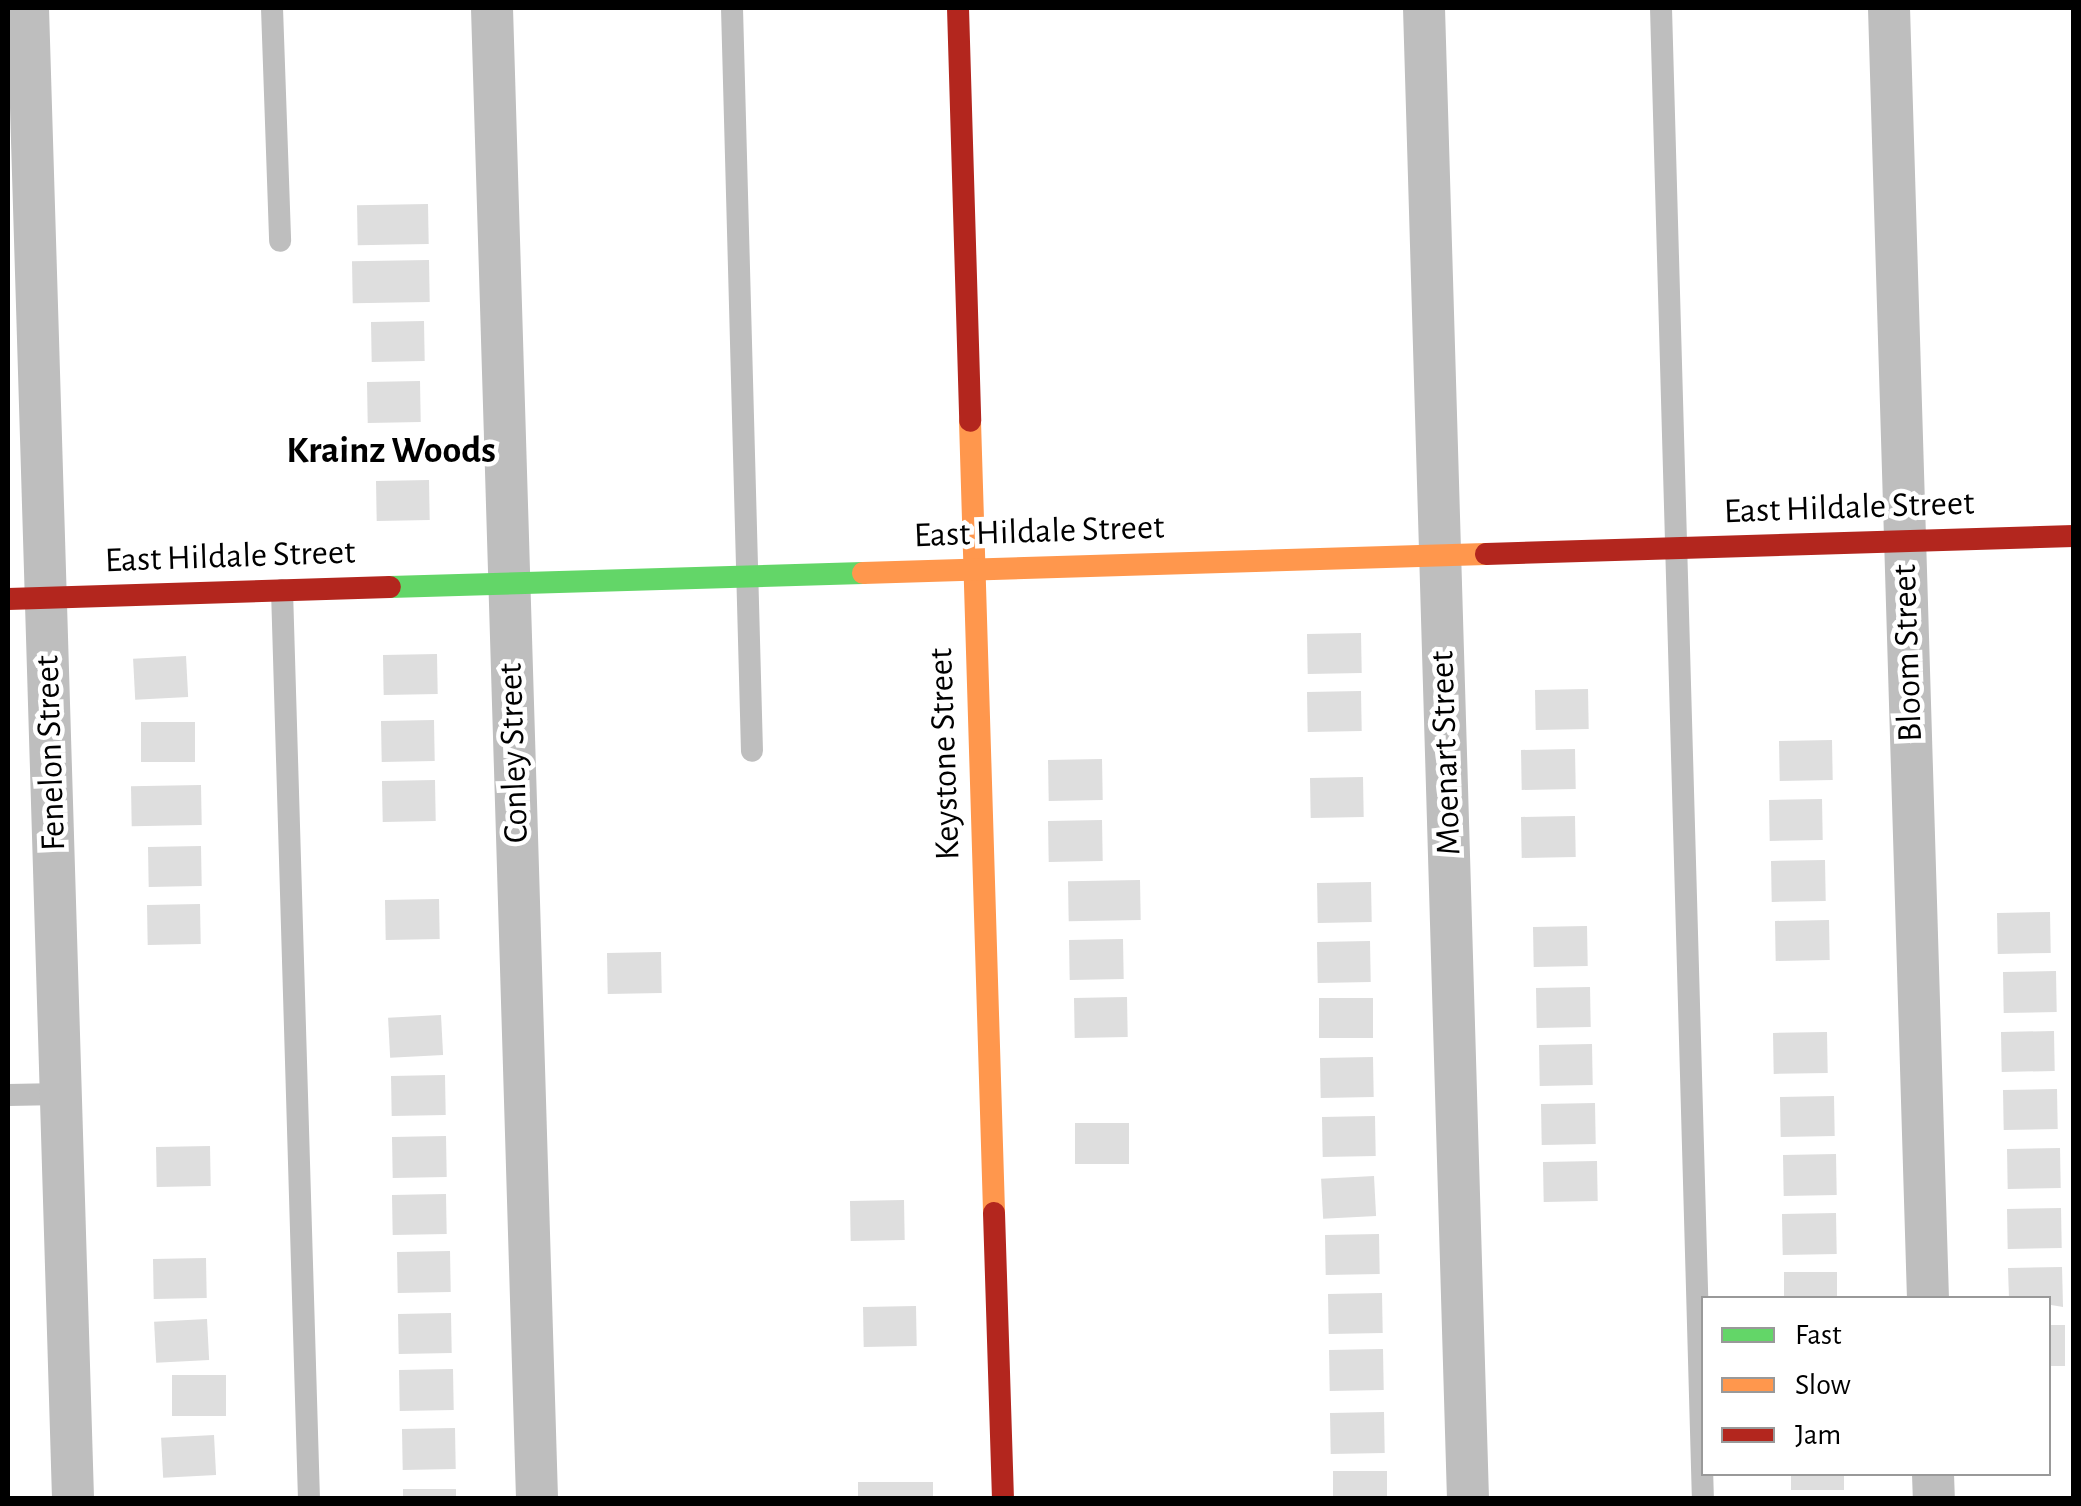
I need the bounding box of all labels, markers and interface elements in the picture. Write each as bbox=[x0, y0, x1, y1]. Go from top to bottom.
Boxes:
district label: Krainz Woods bbox=[286, 429, 496, 475]
street label: East Hildale Street bbox=[1723, 483, 1975, 533]
street label: East Hildale Street bbox=[913, 507, 1165, 557]
street label: East Hildale Street bbox=[104, 532, 356, 582]
street label: Bloom Street bbox=[1884, 564, 1932, 742]
street label: Keystone Street bbox=[920, 647, 970, 861]
street label: Moenart Street bbox=[1421, 650, 1471, 856]
street label: Fenelon Street bbox=[27, 654, 75, 852]
street label: Conley Street bbox=[490, 662, 538, 844]
legend bbox=[1701, 1296, 2051, 1476]
text: Fast bbox=[1795, 1320, 1842, 1350]
text: Slow bbox=[1795, 1370, 1851, 1400]
text: Jam bbox=[1795, 1420, 1841, 1450]

